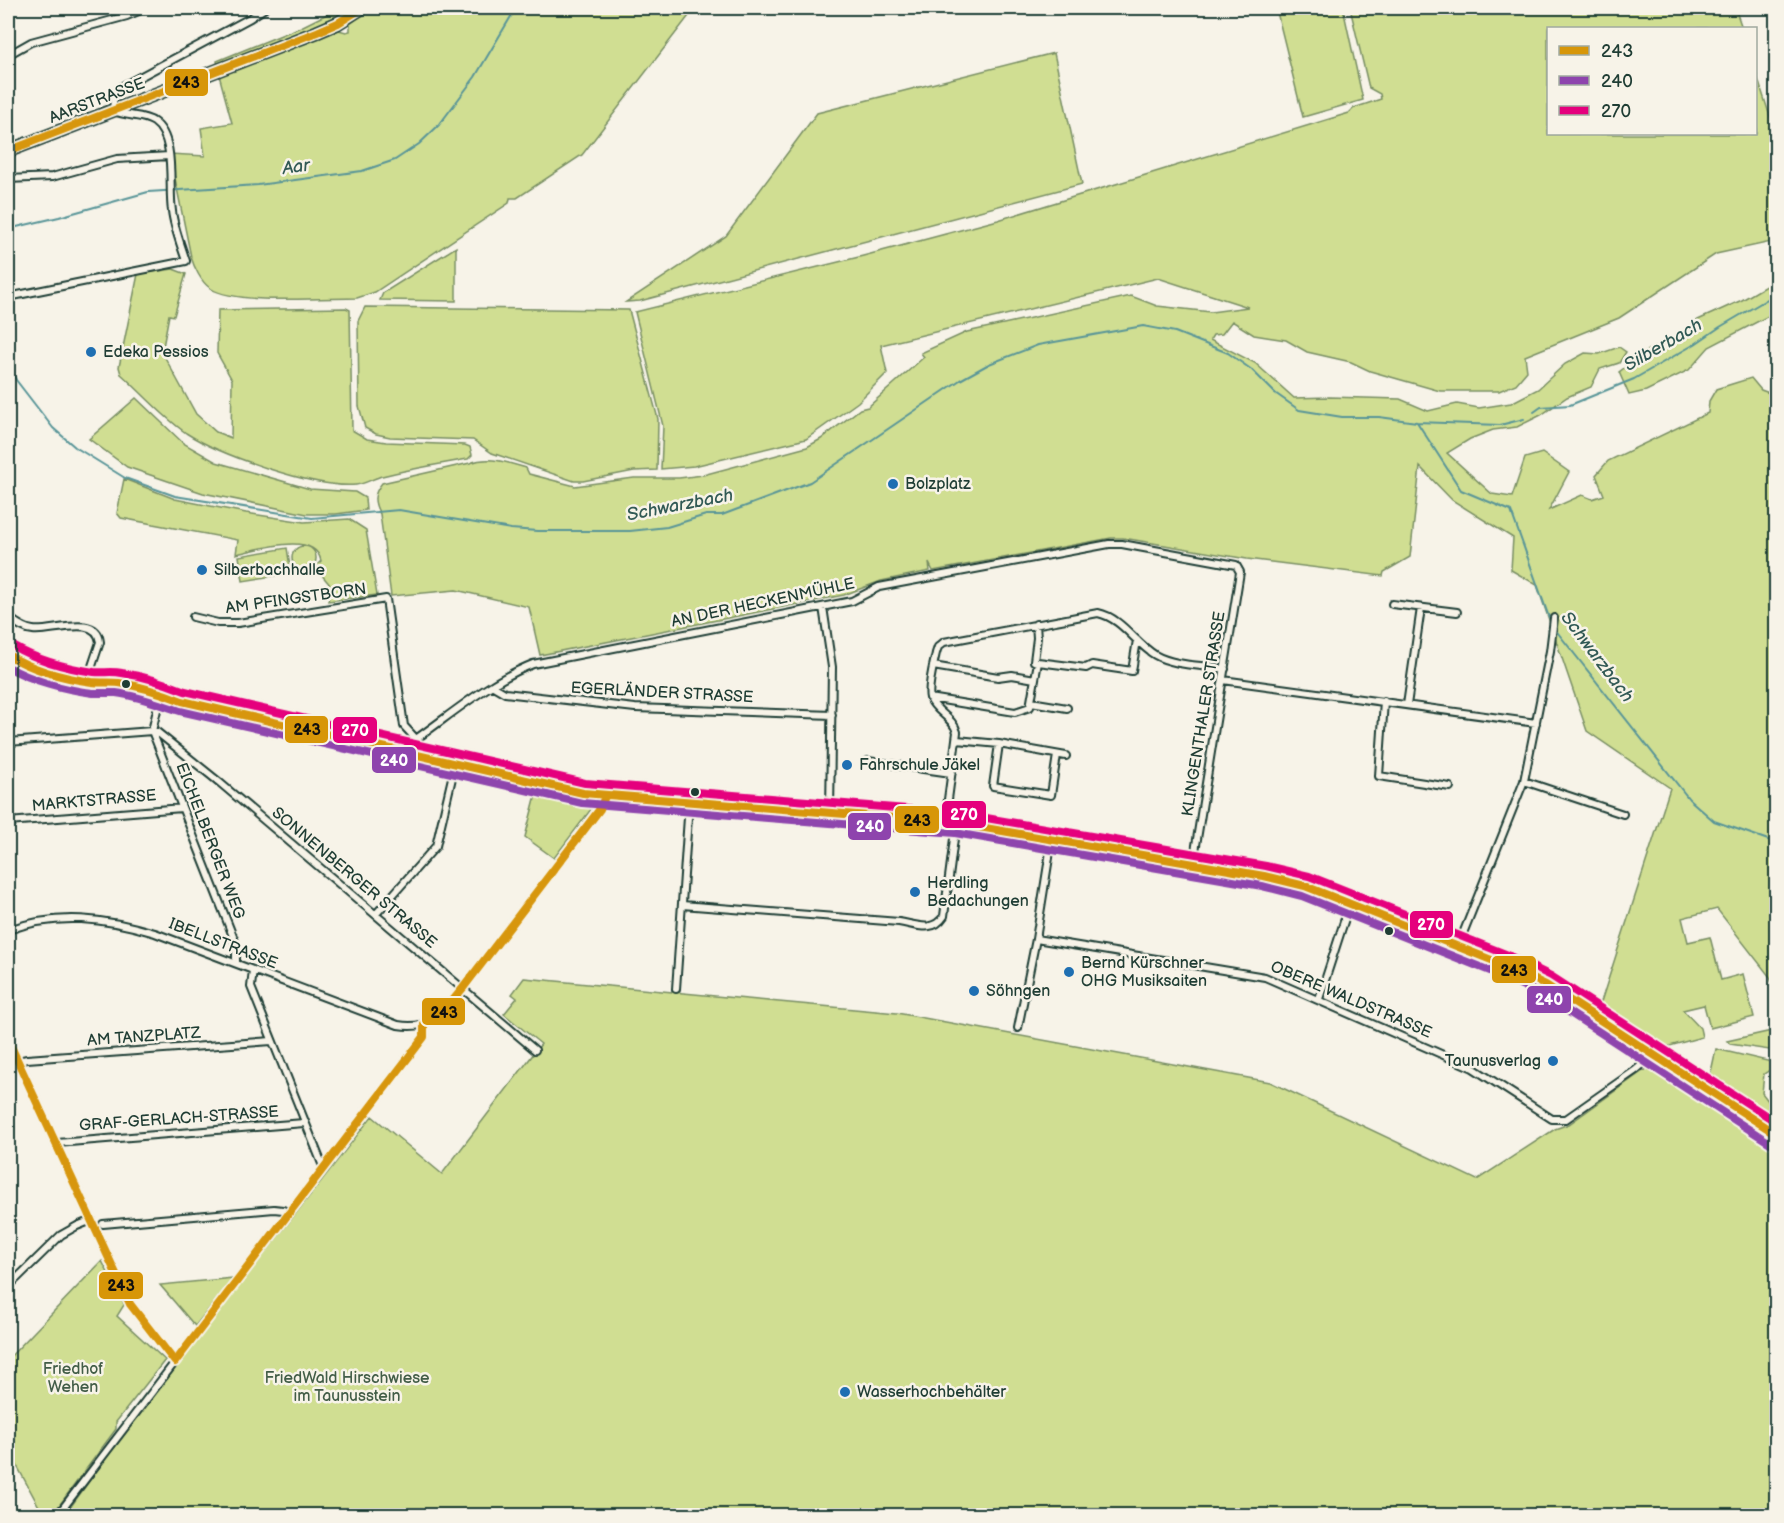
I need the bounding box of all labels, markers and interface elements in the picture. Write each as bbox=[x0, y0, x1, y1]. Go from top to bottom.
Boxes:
legend bbox=[1547, 27, 1757, 135]
text: 243 bbox=[1601, 41, 1633, 62]
line badge: 243 bbox=[164, 68, 209, 97]
text: 240 bbox=[1601, 71, 1633, 92]
street label: AARSTRASSE bbox=[46, 74, 148, 128]
text: 243 bbox=[172, 74, 200, 93]
text: 270 bbox=[1601, 101, 1631, 122]
water label: Aar bbox=[280, 154, 313, 179]
water label: Silberbach bbox=[1620, 314, 1706, 376]
place label: Edeka Pessios bbox=[103, 343, 209, 362]
marker: Edeka Pessios bbox=[84, 345, 98, 359]
place label: Bolzplatz bbox=[905, 475, 971, 494]
marker: Bolzplatz bbox=[886, 477, 900, 491]
water label: Schwarzbach bbox=[625, 484, 735, 526]
place label: Silberbachhalle bbox=[214, 561, 326, 580]
marker: Silberbachhalle bbox=[195, 563, 209, 577]
street label: AN DER HECKENMÜHLE bbox=[669, 572, 856, 632]
street label: AM PFINGSTBORN bbox=[224, 580, 368, 618]
water label: Schwarzbach bbox=[1556, 608, 1638, 707]
street label: KLINGENTHALER STRASSE bbox=[1178, 610, 1230, 818]
street label: EGERLÄNDER STRASSE bbox=[570, 677, 754, 707]
unlabelled marker bbox=[120, 678, 132, 690]
line badge: 243 bbox=[284, 715, 329, 744]
line badge: 270 bbox=[332, 716, 378, 744]
text: 243 bbox=[293, 721, 321, 740]
text: 270 bbox=[341, 722, 369, 741]
line badge: 240 bbox=[371, 746, 417, 774]
text: 240 bbox=[380, 752, 408, 771]
place label: Fahrschule Jäkel bbox=[859, 756, 980, 775]
marker: Fahrschule Jäkel bbox=[840, 758, 854, 772]
street label: EICHELBERGER WEG bbox=[171, 760, 249, 922]
street label: MARKTSTRASSE bbox=[31, 786, 157, 816]
unlabelled marker bbox=[689, 786, 701, 798]
line badge: 270 bbox=[941, 800, 987, 829]
street label: SONNENBERGER STRASSE bbox=[268, 803, 440, 953]
line badge: 243 bbox=[894, 805, 940, 834]
text: 270 bbox=[950, 806, 978, 825]
line badge: 240 bbox=[847, 812, 892, 841]
text: 243 bbox=[903, 812, 931, 831]
text: 240 bbox=[856, 818, 884, 837]
place label: Herdling Bedachungen bbox=[927, 874, 1029, 911]
marker: Herdling Bedachungen bbox=[908, 885, 922, 899]
line badge: 270 bbox=[1409, 910, 1454, 939]
street label: IBELLSTRASSE bbox=[166, 915, 280, 973]
text: 270 bbox=[1417, 916, 1445, 935]
unlabelled marker bbox=[1383, 925, 1395, 937]
place label: Bernd Kürschner OHG Musiksaiten bbox=[1081, 954, 1207, 991]
line badge: 243 bbox=[1491, 955, 1537, 984]
street label: OBERE WALDSTRASSE bbox=[1268, 957, 1434, 1043]
text: 243 bbox=[1500, 962, 1528, 981]
marker: Bernd Kürschner OHG Musiksaiten bbox=[1062, 965, 1076, 979]
place label: Söhngen bbox=[986, 982, 1050, 1001]
marker: Söhngen bbox=[967, 984, 981, 998]
line badge: 240 bbox=[1526, 985, 1572, 1014]
text: 240 bbox=[1535, 991, 1563, 1010]
line badge: 243 bbox=[421, 997, 466, 1026]
text: 243 bbox=[430, 1004, 458, 1023]
street label: AM TANZPLATZ bbox=[87, 1024, 202, 1050]
place label: Taunusverlag bbox=[1445, 1052, 1541, 1071]
marker: Taunusverlag bbox=[1546, 1054, 1560, 1068]
street label: GRAF-GERLACH-STRASSE bbox=[79, 1103, 279, 1135]
line badge: 243 bbox=[98, 1271, 144, 1300]
text: 243 bbox=[107, 1277, 135, 1296]
park label: Friedhof Wehen bbox=[43, 1360, 103, 1397]
park label: FriedWald Hirschwiese im Taunusstein bbox=[264, 1369, 430, 1406]
place label: Wasserhochbehälter bbox=[857, 1383, 1006, 1402]
marker: Wasserhochbehälter bbox=[838, 1385, 852, 1399]

